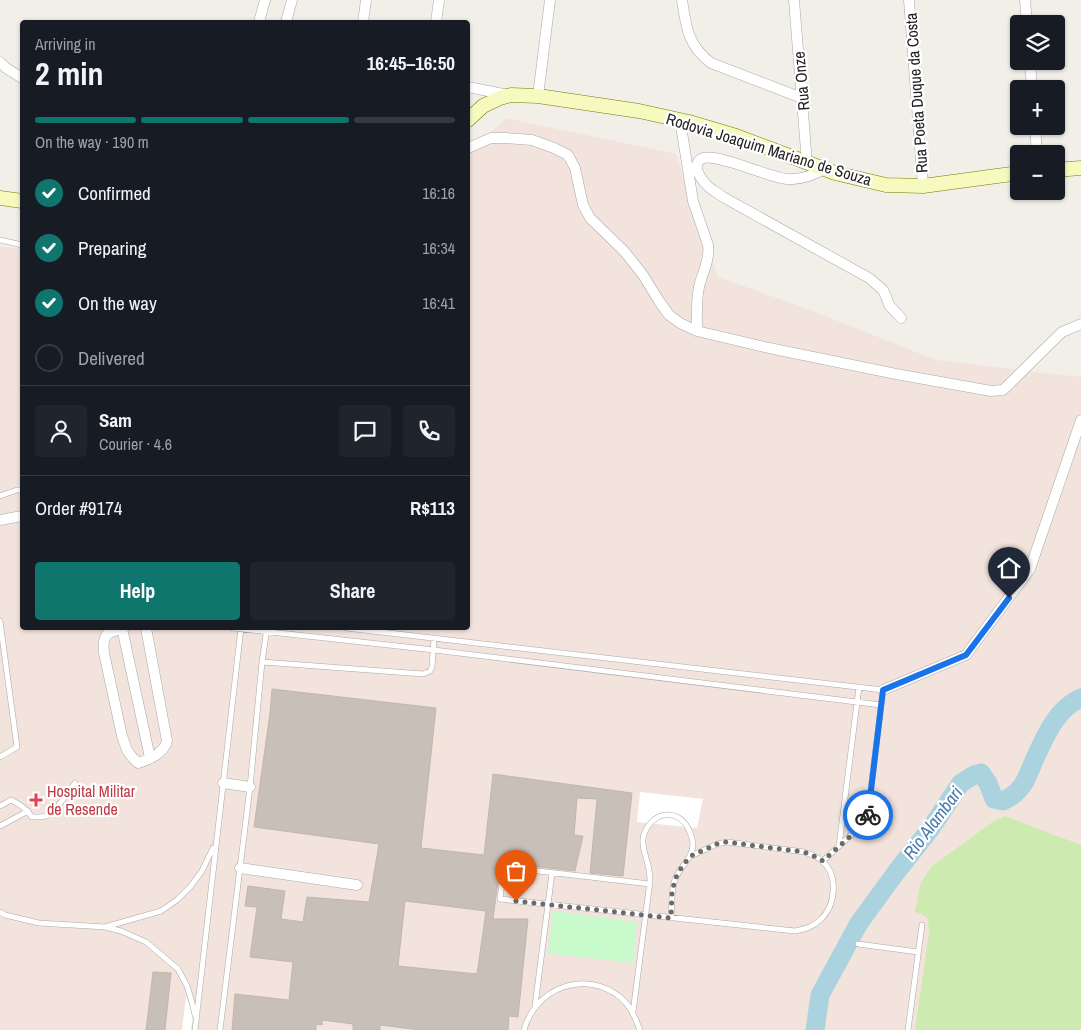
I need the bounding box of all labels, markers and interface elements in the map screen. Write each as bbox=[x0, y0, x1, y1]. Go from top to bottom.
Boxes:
street label: Rua Poeta Duque da Costa bbox=[899, 11, 933, 174]
map controls bbox=[1010, 15, 1065, 200]
button: layers bbox=[1010, 15, 1065, 70]
text: Arriving in bbox=[35, 33, 96, 55]
text: 16:45–16:50 bbox=[367, 50, 455, 76]
street label: Rua Onze bbox=[787, 51, 815, 111]
text: 2 min bbox=[35, 52, 104, 95]
button: + bbox=[1010, 80, 1065, 135]
street label: Rodovia Joaquim Mariano de Souza bbox=[664, 107, 875, 191]
text: On the way · 190 m bbox=[35, 131, 149, 153]
button: − bbox=[1010, 145, 1065, 200]
icon: check bbox=[35, 179, 63, 207]
text: Confirmed bbox=[78, 180, 151, 206]
text: 16:16 bbox=[422, 182, 455, 204]
icon: check bbox=[35, 234, 63, 262]
text: Preparing bbox=[78, 235, 146, 261]
text: 16:34 bbox=[422, 237, 455, 259]
icon: check bbox=[35, 289, 63, 317]
text: On the way bbox=[78, 290, 157, 316]
text: 16:41 bbox=[422, 292, 455, 314]
text: Delivered bbox=[78, 345, 145, 371]
button: person bbox=[35, 405, 87, 457]
button: chat bbox=[339, 405, 391, 457]
button: phone bbox=[403, 405, 455, 457]
text: Sam bbox=[99, 407, 132, 433]
text: Courier · 4.6 bbox=[99, 433, 172, 455]
text: Order #9174 bbox=[35, 495, 122, 521]
text: R$113 bbox=[410, 495, 455, 521]
pin bbox=[988, 547, 1030, 598]
icon: home bbox=[995, 554, 1023, 582]
button: Help bbox=[35, 562, 240, 620]
button: Share bbox=[250, 562, 455, 620]
place label: Hospital Militar de Resende bbox=[47, 780, 136, 820]
water label: Rio Alambari bbox=[897, 781, 968, 864]
courier bbox=[843, 790, 893, 840]
marker: Hospital Militar de Resende bbox=[29, 793, 43, 807]
icon: bike bbox=[854, 801, 882, 829]
pin bbox=[495, 850, 537, 901]
icon: bag bbox=[502, 857, 530, 885]

